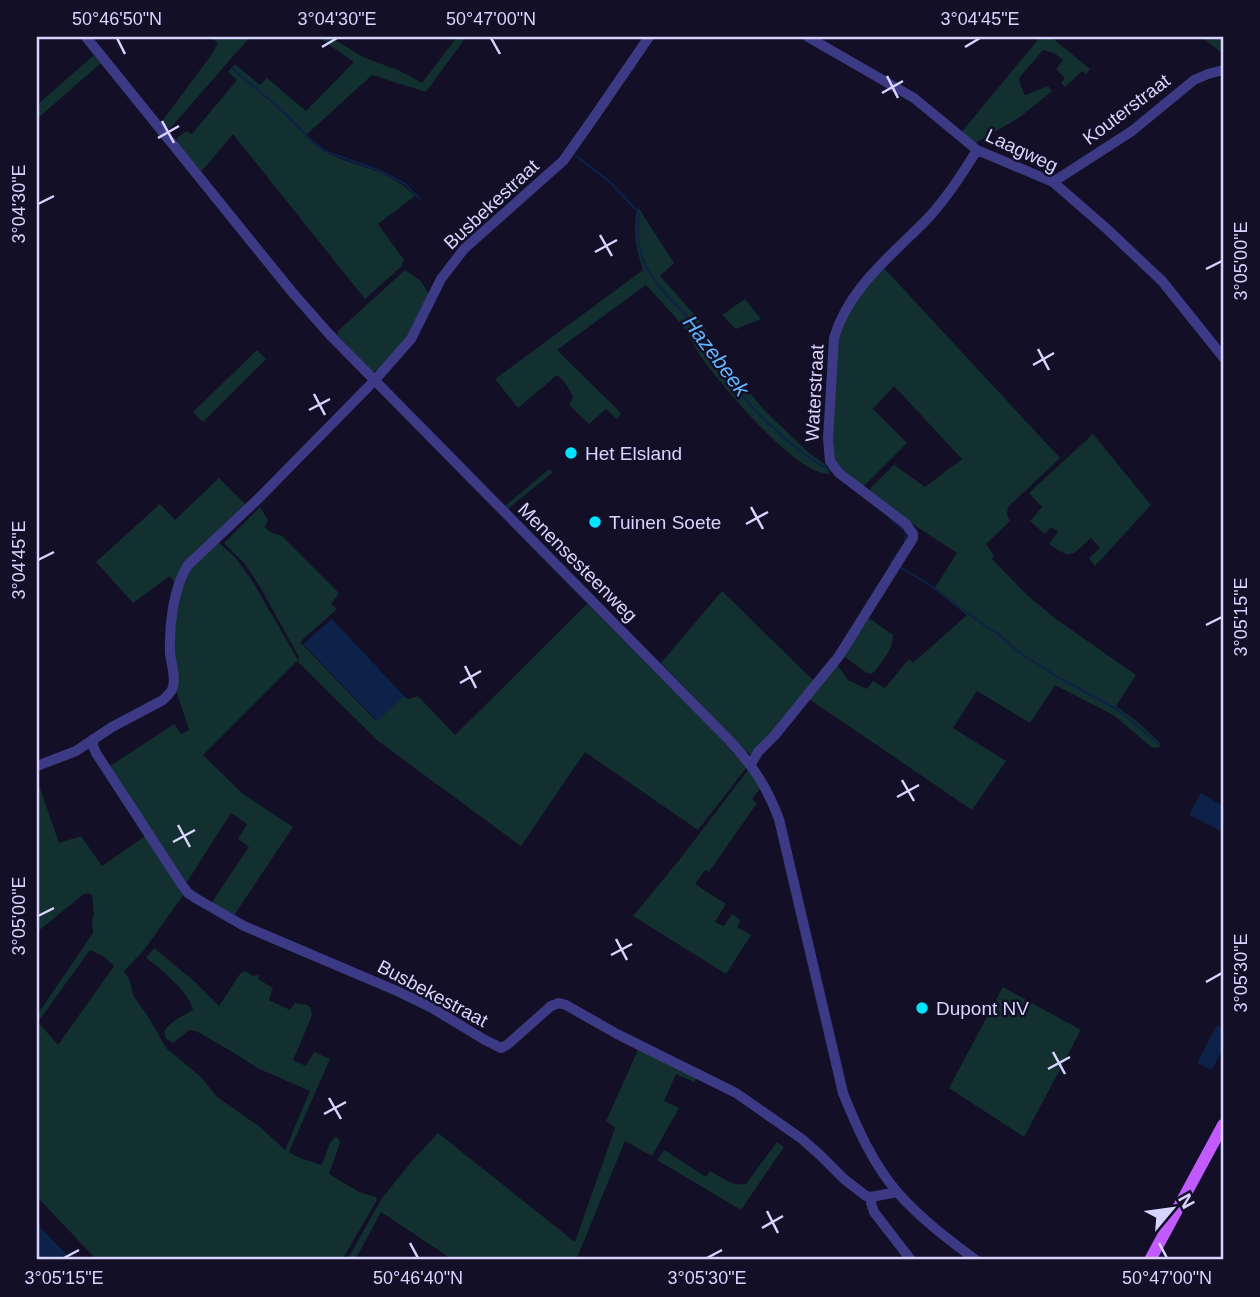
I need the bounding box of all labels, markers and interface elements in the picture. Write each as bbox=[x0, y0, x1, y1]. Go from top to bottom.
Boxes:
text: 50°46'50"N bbox=[72, 9, 162, 29]
text: 3°04'30"E bbox=[297, 9, 377, 29]
text: 50°47'00"N bbox=[446, 9, 536, 29]
text: 3°04'45"E bbox=[940, 9, 1020, 29]
street label: Kouterstraat bbox=[1079, 69, 1175, 149]
street label: Laagweg bbox=[982, 125, 1061, 176]
street label: Busbekestraat bbox=[440, 155, 543, 253]
text: 3°04'30"E bbox=[9, 164, 29, 244]
text: 3°05'00"E bbox=[1231, 221, 1251, 301]
water label: Hazebeek bbox=[679, 311, 755, 402]
street label: Waterstraat bbox=[801, 343, 828, 442]
place label: Het Elsland bbox=[585, 443, 682, 464]
marker: Het Elsland bbox=[563, 445, 579, 461]
street label: Menensesteenweg bbox=[514, 499, 641, 626]
place label: Tuinen Soete bbox=[609, 512, 721, 533]
marker: Tuinen Soete bbox=[587, 514, 603, 530]
text: 3°04'45"E bbox=[9, 520, 29, 600]
text: 3°05'15"E bbox=[1231, 577, 1251, 657]
text: 3°05'00"E bbox=[9, 876, 29, 956]
text: 3°05'30"E bbox=[1231, 933, 1251, 1013]
street label: Busbekestraat bbox=[374, 956, 492, 1032]
place label: Dupont NV bbox=[936, 998, 1029, 1019]
marker: Dupont NV bbox=[914, 1000, 930, 1016]
north arrow bbox=[1138, 1174, 1208, 1244]
text: N bbox=[1174, 1190, 1199, 1212]
text: 3°05'15"E bbox=[24, 1268, 104, 1288]
text: 50°46'40"N bbox=[373, 1268, 463, 1288]
text: 3°05'30"E bbox=[667, 1268, 747, 1288]
text: 50°47'00"N bbox=[1122, 1268, 1212, 1288]

